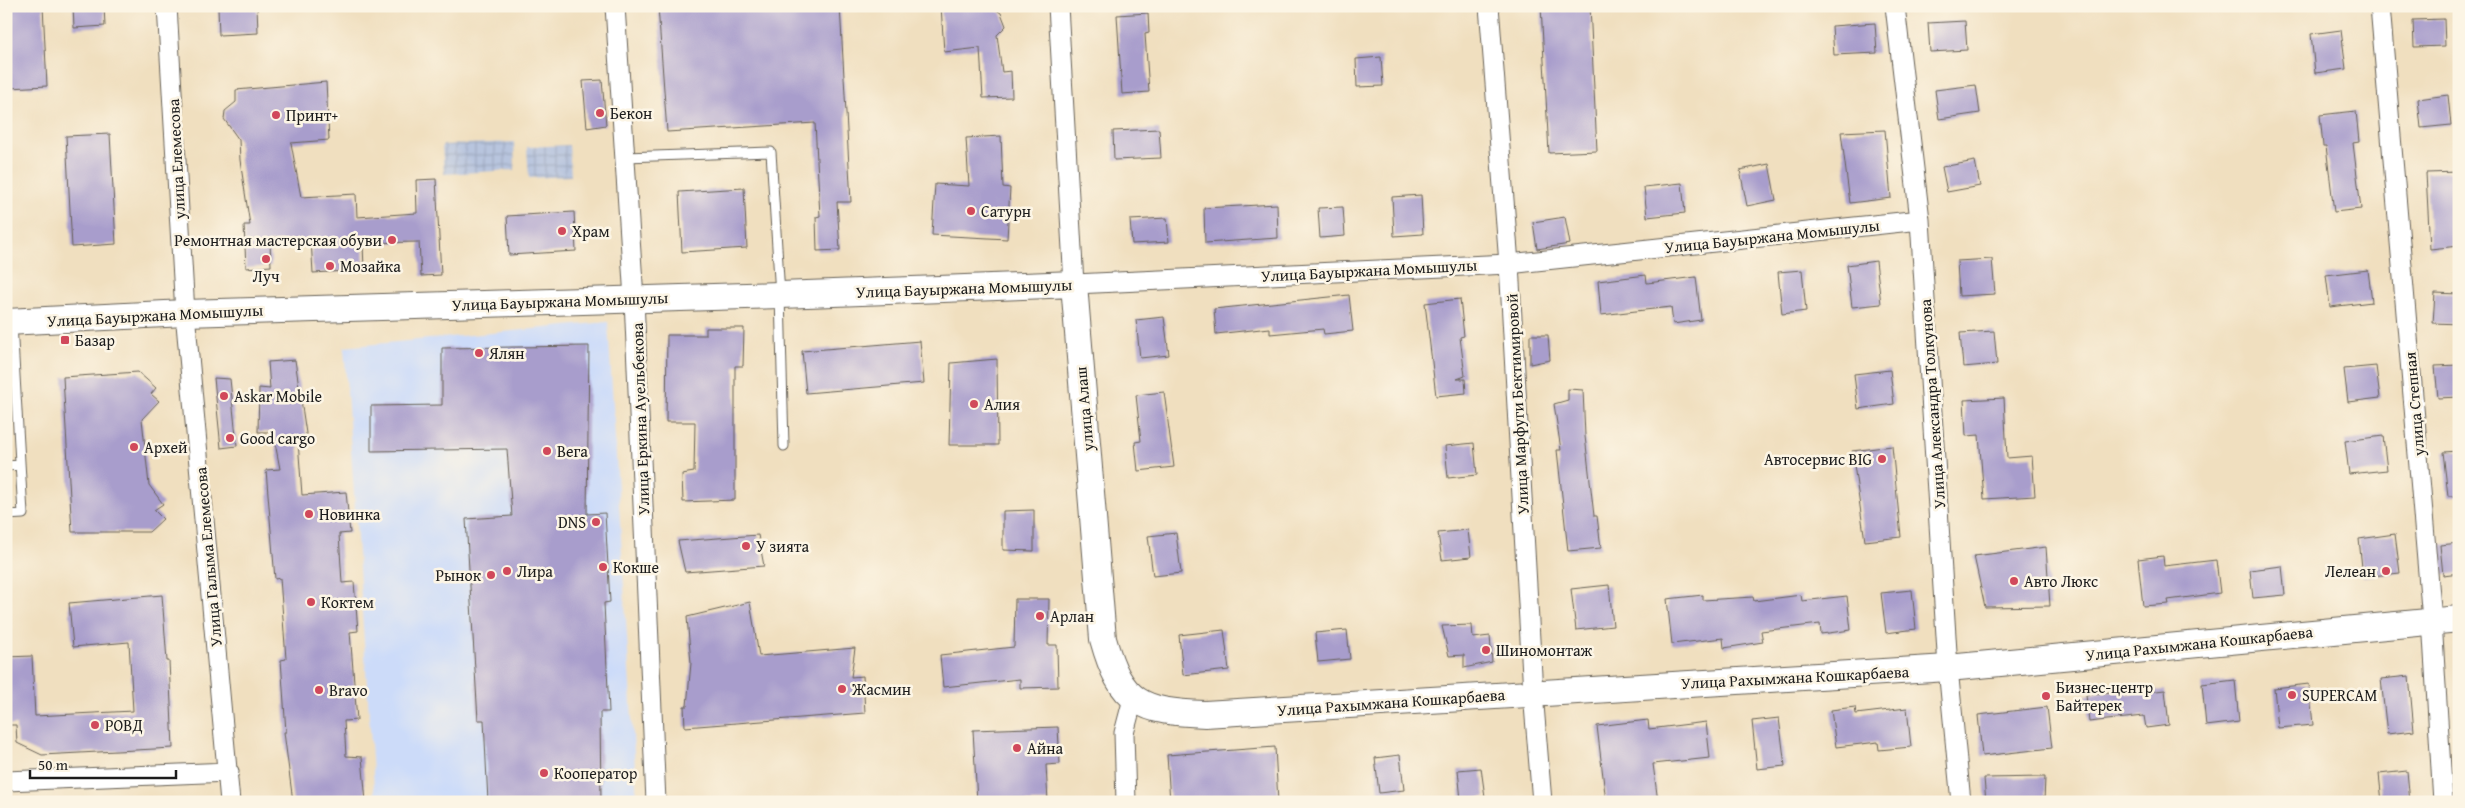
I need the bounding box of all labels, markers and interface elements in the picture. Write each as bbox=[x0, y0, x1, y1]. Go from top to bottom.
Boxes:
street label: улица Елемесова bbox=[161, 98, 191, 221]
place label: Бекон bbox=[610, 101, 652, 125]
place label: Принт+ bbox=[286, 103, 338, 127]
marker: Бекон bbox=[594, 107, 606, 119]
marker: Принт+ bbox=[270, 109, 282, 121]
place label: Сатурн bbox=[981, 199, 1031, 223]
marker: Сатурн bbox=[965, 205, 977, 217]
street label: Улица Бауыржана Момышулы bbox=[1663, 213, 1881, 259]
place label: Храм bbox=[572, 219, 610, 243]
marker: Храм bbox=[556, 225, 568, 237]
place label: Ремонтная мастерская обуви bbox=[174, 228, 382, 252]
marker: Ремонтная мастерская обуви bbox=[386, 234, 398, 246]
street label: Улица Бауыржана Момышулы bbox=[1260, 252, 1478, 288]
marker: Луч bbox=[260, 253, 272, 265]
place label: Мозайка bbox=[340, 254, 401, 278]
marker: Мозайка bbox=[324, 260, 336, 272]
place label: Луч bbox=[253, 264, 280, 288]
street label: Улица Бауыржана Момышулы bbox=[855, 272, 1073, 304]
street label: Улица Бауыржана Момышулы bbox=[451, 285, 669, 317]
street label: Улица Марфуги Бектимировой bbox=[1499, 292, 1535, 515]
street label: Улица Бауыржана Момышулы bbox=[46, 297, 264, 333]
street label: Улица Александра Толкунова bbox=[1913, 298, 1951, 510]
street label: Улица Еркина Ауельбекова bbox=[625, 322, 655, 516]
place label: Базар bbox=[75, 328, 115, 352]
marker: Базар bbox=[59, 334, 71, 346]
place label: Ялян bbox=[488, 341, 525, 365]
marker: Ялян bbox=[473, 347, 485, 359]
street label: улица Степная bbox=[2397, 351, 2431, 458]
street label: улица Алаш bbox=[1068, 366, 1100, 453]
place label: Askar Mobile bbox=[234, 384, 322, 408]
marker: Askar Mobile bbox=[218, 390, 230, 402]
place label: Алия bbox=[984, 392, 1020, 416]
marker: Алия bbox=[968, 398, 980, 410]
place label: Good cargo bbox=[240, 426, 315, 450]
marker: Good cargo bbox=[224, 432, 236, 444]
place label: Архей bbox=[144, 435, 188, 459]
place label: Вега bbox=[557, 439, 588, 463]
marker: Архей bbox=[128, 441, 140, 453]
marker: Вега bbox=[541, 445, 553, 457]
place label: Автосервис BIG bbox=[1764, 447, 1873, 471]
marker: Автосервис BIG bbox=[1876, 453, 1888, 465]
street label: Улица Галыма Елемесова bbox=[188, 466, 228, 648]
place label: Новинка bbox=[319, 502, 381, 526]
marker: Новинка bbox=[303, 508, 315, 520]
place label: DNS bbox=[558, 510, 586, 534]
marker: DNS bbox=[590, 516, 602, 528]
place label: У зията bbox=[756, 534, 810, 558]
marker: У зията bbox=[740, 540, 752, 552]
place label: Кокше bbox=[613, 555, 659, 579]
place label: Лира bbox=[517, 559, 553, 583]
place label: Лелеан bbox=[2325, 559, 2376, 583]
marker: Кокше bbox=[597, 561, 609, 573]
place label: Рынок bbox=[435, 563, 482, 587]
marker: Лира bbox=[501, 565, 513, 577]
marker: Лелеан bbox=[2380, 565, 2392, 577]
marker: Рынок bbox=[485, 569, 497, 581]
place label: Авто Люкс bbox=[2024, 569, 2098, 593]
marker: Авто Люкс bbox=[2008, 575, 2020, 587]
place label: Коктем bbox=[321, 590, 374, 614]
marker: Коктем bbox=[305, 596, 317, 608]
place label: Арлан bbox=[1050, 604, 1094, 628]
marker: Арлан bbox=[1034, 610, 1046, 622]
street label: Улица Рахымжана Кошкарбаева bbox=[2084, 619, 2314, 667]
place label: Шиномонтаж bbox=[1496, 638, 1593, 662]
marker: Шиномонтаж bbox=[1480, 644, 1492, 656]
street label: Улица Рахымжана Кошкарбаева bbox=[1680, 659, 1910, 695]
place label: Бизнес-центр Байтерек bbox=[2056, 675, 2154, 717]
place label: Жасмин bbox=[851, 677, 911, 701]
place label: Bravo bbox=[329, 678, 368, 702]
street label: Улица Рахымжана Кошкарбаева bbox=[1276, 682, 1506, 722]
marker: Жасмин bbox=[836, 683, 848, 695]
place label: SUPERCAM bbox=[2302, 683, 2377, 707]
marker: Bravo bbox=[313, 684, 325, 696]
marker: SUPERCAM bbox=[2286, 689, 2298, 701]
marker: Бизнес-центр Байтерек bbox=[2040, 690, 2052, 702]
place label: РОВД bbox=[105, 713, 143, 737]
marker: РОВД bbox=[89, 719, 101, 731]
place label: Айна bbox=[1027, 736, 1064, 760]
marker: Айна bbox=[1011, 742, 1023, 754]
scale bar bbox=[30, 748, 176, 780]
text: 50 m bbox=[38, 754, 69, 775]
place label: Кооператор bbox=[554, 761, 638, 785]
marker: Кооператор bbox=[538, 767, 550, 779]

